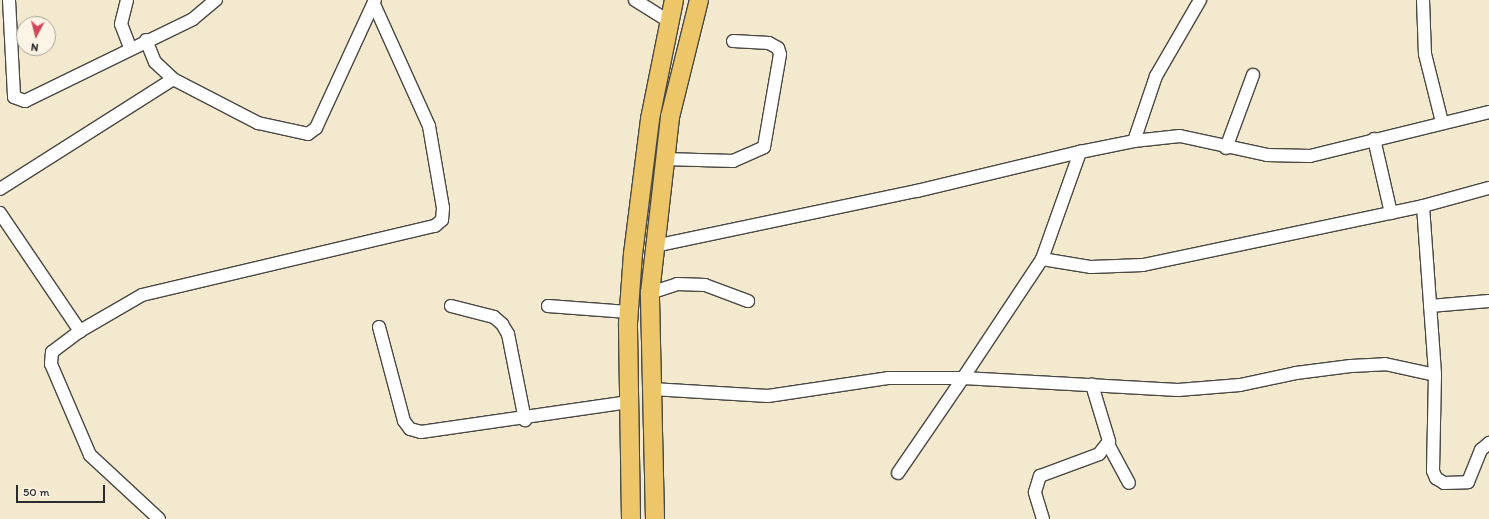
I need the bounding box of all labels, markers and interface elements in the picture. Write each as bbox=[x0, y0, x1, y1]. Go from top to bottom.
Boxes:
north arrow bbox=[16, 16, 56, 56]
text: N bbox=[30, 41, 39, 54]
scale bar bbox=[18, 477, 107, 503]
text: 50 m bbox=[23, 485, 49, 499]

